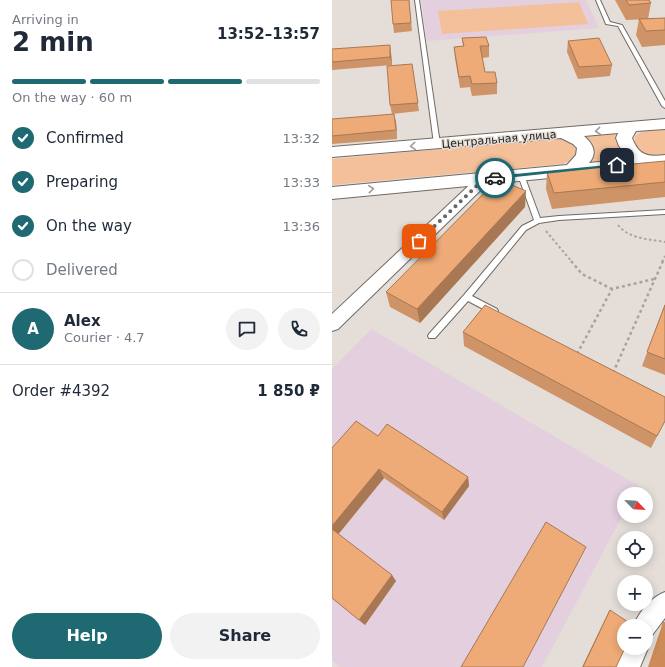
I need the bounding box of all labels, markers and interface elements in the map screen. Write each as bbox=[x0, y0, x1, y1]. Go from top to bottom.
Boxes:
text: Arriving in bbox=[12, 12, 79, 27]
text: 13:52–13:57 bbox=[217, 25, 320, 43]
text: 2 min bbox=[12, 27, 94, 57]
text: On the way · 60 m bbox=[12, 90, 132, 105]
one-way arrow bbox=[595, 126, 601, 135]
icon: check bbox=[12, 127, 34, 149]
street label: Центральная улица bbox=[441, 128, 557, 151]
text: Confirmed bbox=[46, 129, 124, 147]
text: 13:32 bbox=[283, 131, 320, 146]
one-way arrow bbox=[410, 141, 416, 150]
pin bbox=[600, 148, 634, 182]
icon: home bbox=[606, 154, 628, 176]
courier bbox=[475, 158, 515, 198]
icon: car bbox=[484, 167, 506, 189]
icon: check bbox=[12, 171, 34, 193]
text: Preparing bbox=[46, 173, 118, 191]
text: 13:33 bbox=[283, 175, 320, 190]
one-way arrow bbox=[368, 185, 374, 194]
icon: check bbox=[12, 215, 34, 237]
text: On the way bbox=[46, 217, 132, 235]
text: 13:36 bbox=[283, 219, 320, 234]
pin bbox=[402, 224, 436, 258]
icon: bag bbox=[408, 230, 430, 252]
text: Delivered bbox=[46, 261, 118, 279]
button: chat bbox=[226, 308, 268, 350]
button: phone bbox=[278, 308, 320, 350]
text: Alex bbox=[64, 312, 101, 330]
text: A bbox=[27, 320, 39, 338]
text: Courier · 4.7 bbox=[64, 330, 145, 345]
text: Order #4392 bbox=[12, 382, 110, 400]
text: 1 850 ₽ bbox=[257, 382, 320, 400]
north arrow bbox=[617, 487, 653, 523]
map controls bbox=[617, 487, 653, 655]
button: locate bbox=[617, 531, 653, 567]
button: + bbox=[617, 575, 653, 611]
button: Help bbox=[12, 613, 162, 659]
button: Share bbox=[170, 613, 320, 659]
button: − bbox=[617, 619, 653, 655]

